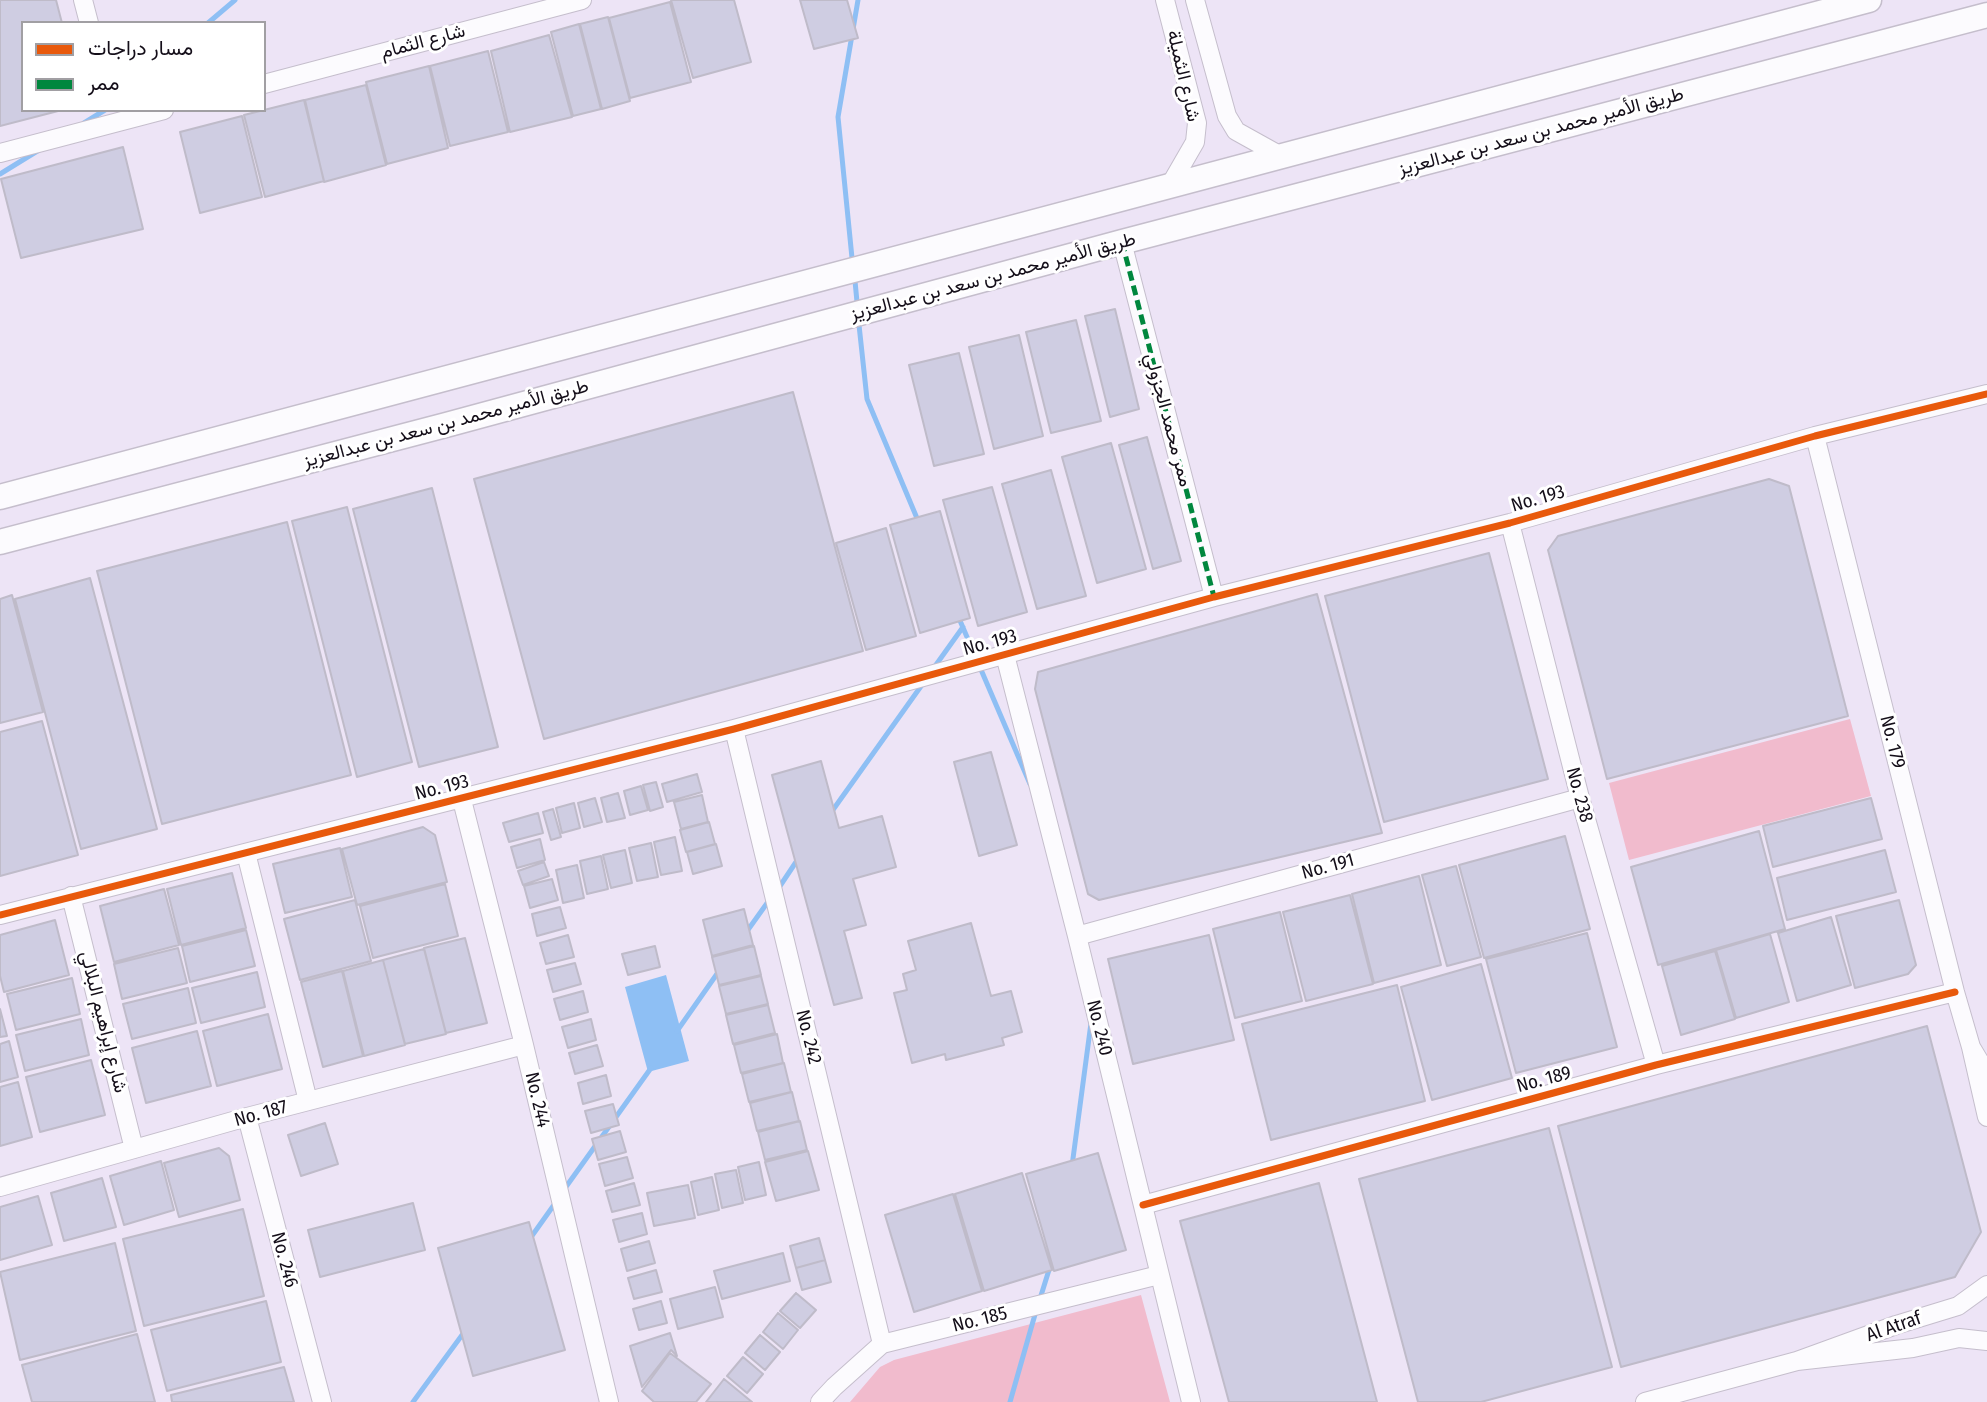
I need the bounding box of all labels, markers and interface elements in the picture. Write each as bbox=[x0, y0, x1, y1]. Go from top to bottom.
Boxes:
street label: شارع الثمام bbox=[378, 20, 468, 64]
legend bbox=[21, 21, 266, 112]
street label: شارع الثميلة bbox=[1161, 28, 1205, 124]
text: مسار دراجات bbox=[88, 35, 193, 61]
text: ممر bbox=[88, 70, 119, 96]
street label: طريق الأمير محمد بن سعد بن عبدالعزيز bbox=[1396, 83, 1686, 181]
street label: طريق الأمير محمد بن سعد بن عبدالعزيز bbox=[848, 228, 1138, 326]
street label: ممر محمد الجزولي bbox=[1139, 351, 1197, 489]
street label: طريق الأمير محمد بن سعد بن عبدالعزيز bbox=[301, 375, 591, 473]
street label: No. 193 bbox=[1509, 481, 1567, 517]
street label: No. 193 bbox=[961, 625, 1019, 661]
street label: No. 179 bbox=[1874, 713, 1910, 771]
street label: No. 238 bbox=[1561, 765, 1597, 825]
street label: No. 193 bbox=[413, 770, 471, 806]
street label: No. 191 bbox=[1299, 849, 1357, 885]
street label: شارع إبراهيم البلالي bbox=[74, 949, 132, 1095]
street label: No. 240 bbox=[1081, 998, 1117, 1058]
street label: No. 242 bbox=[790, 1007, 826, 1067]
street label: No. 189 bbox=[1514, 1062, 1574, 1098]
street label: No. 244 bbox=[520, 1070, 554, 1130]
street label: No. 187 bbox=[232, 1096, 290, 1132]
street label: No. 246 bbox=[266, 1230, 302, 1290]
street label: No. 185 bbox=[950, 1302, 1010, 1338]
street label: Al Atraf bbox=[1863, 1307, 1925, 1347]

